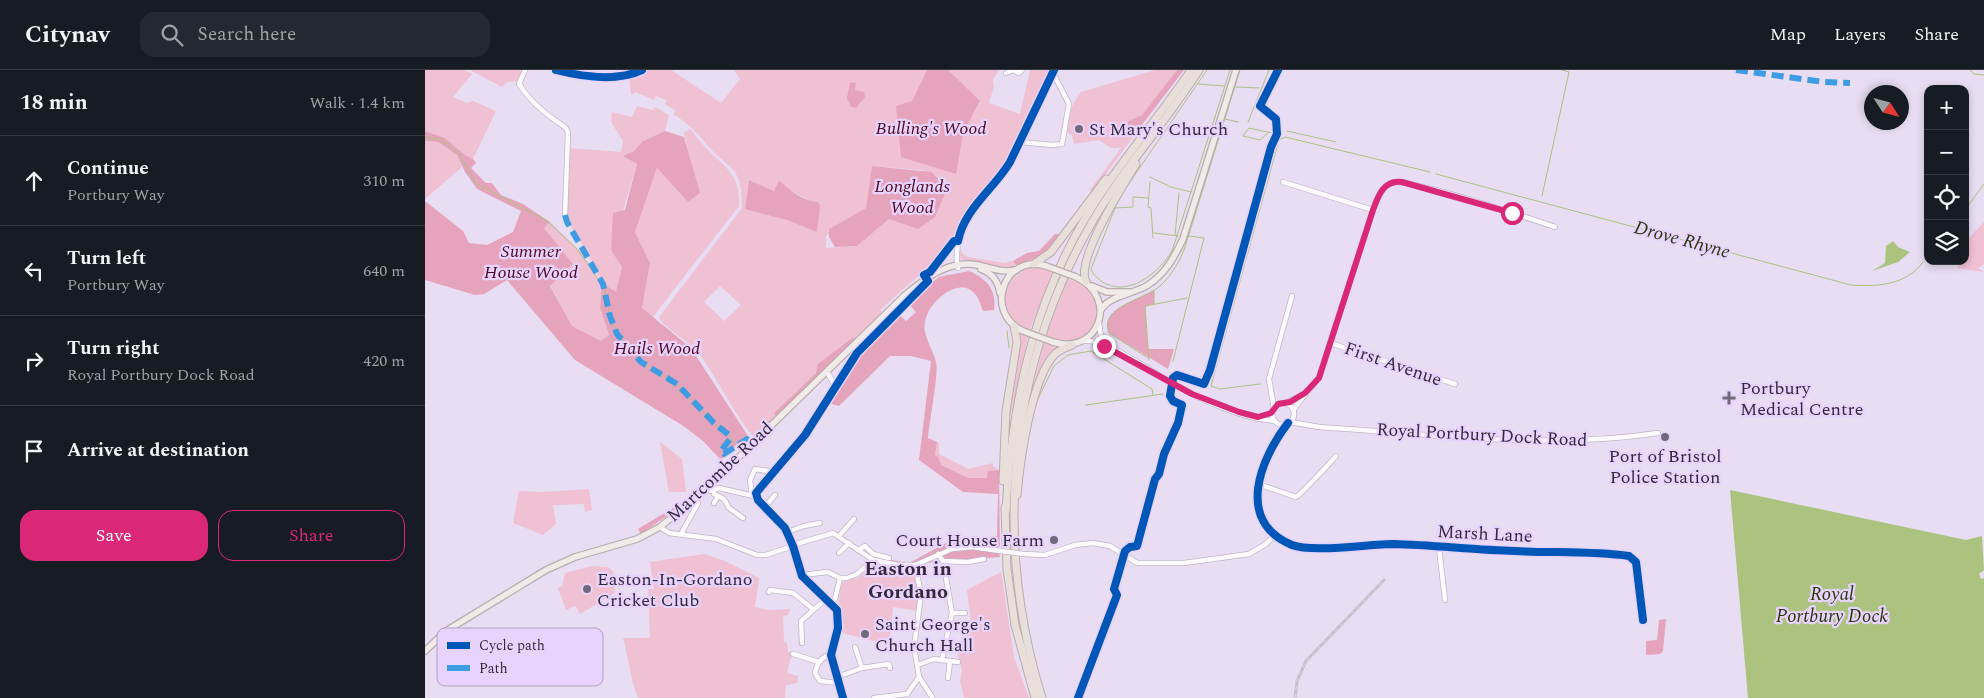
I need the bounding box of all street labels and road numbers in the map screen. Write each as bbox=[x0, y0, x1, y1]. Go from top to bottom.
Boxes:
street label: First Avenue bbox=[1341, 335, 1445, 393]
street label: Martcombe Road bbox=[661, 415, 779, 529]
street label: Royal Portbury Dock Road bbox=[1376, 416, 1588, 454]
street label: Marsh Lane bbox=[1437, 518, 1533, 550]

